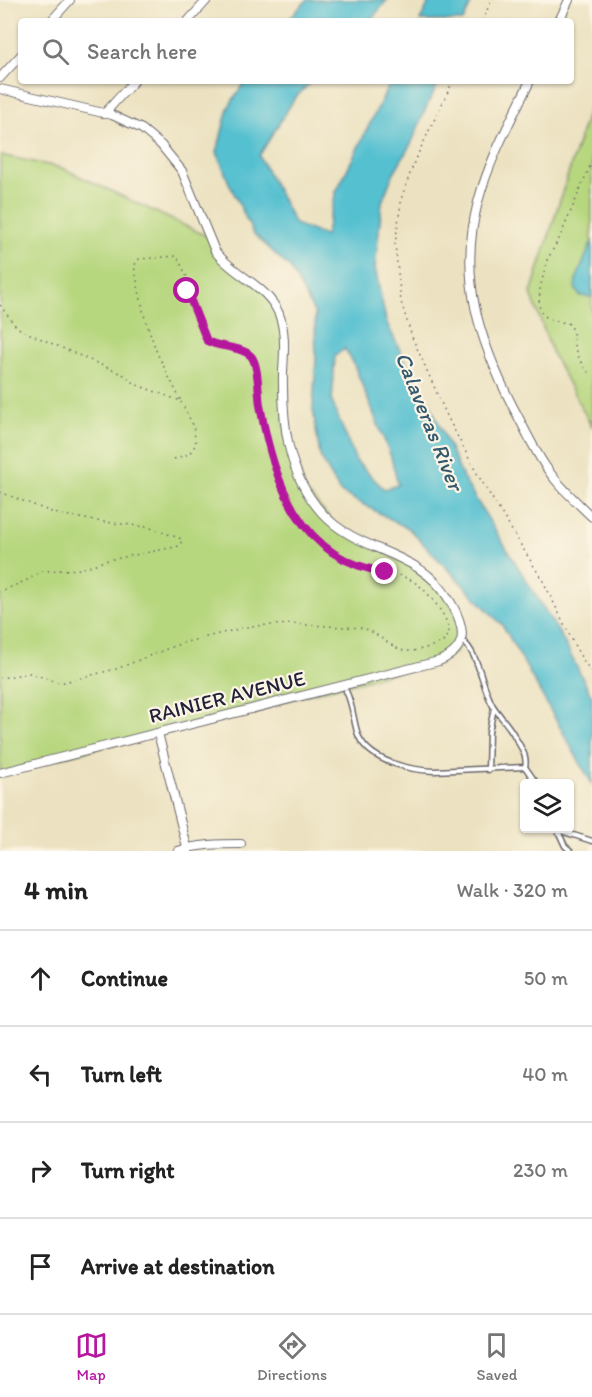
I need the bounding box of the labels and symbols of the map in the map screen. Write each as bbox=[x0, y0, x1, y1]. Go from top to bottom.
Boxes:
route start bbox=[173, 277, 199, 303]
water label: Calaveras River bbox=[390, 348, 470, 496]
route end bbox=[371, 558, 397, 584]
street label: RAINIER AVENUE bbox=[146, 665, 308, 728]

